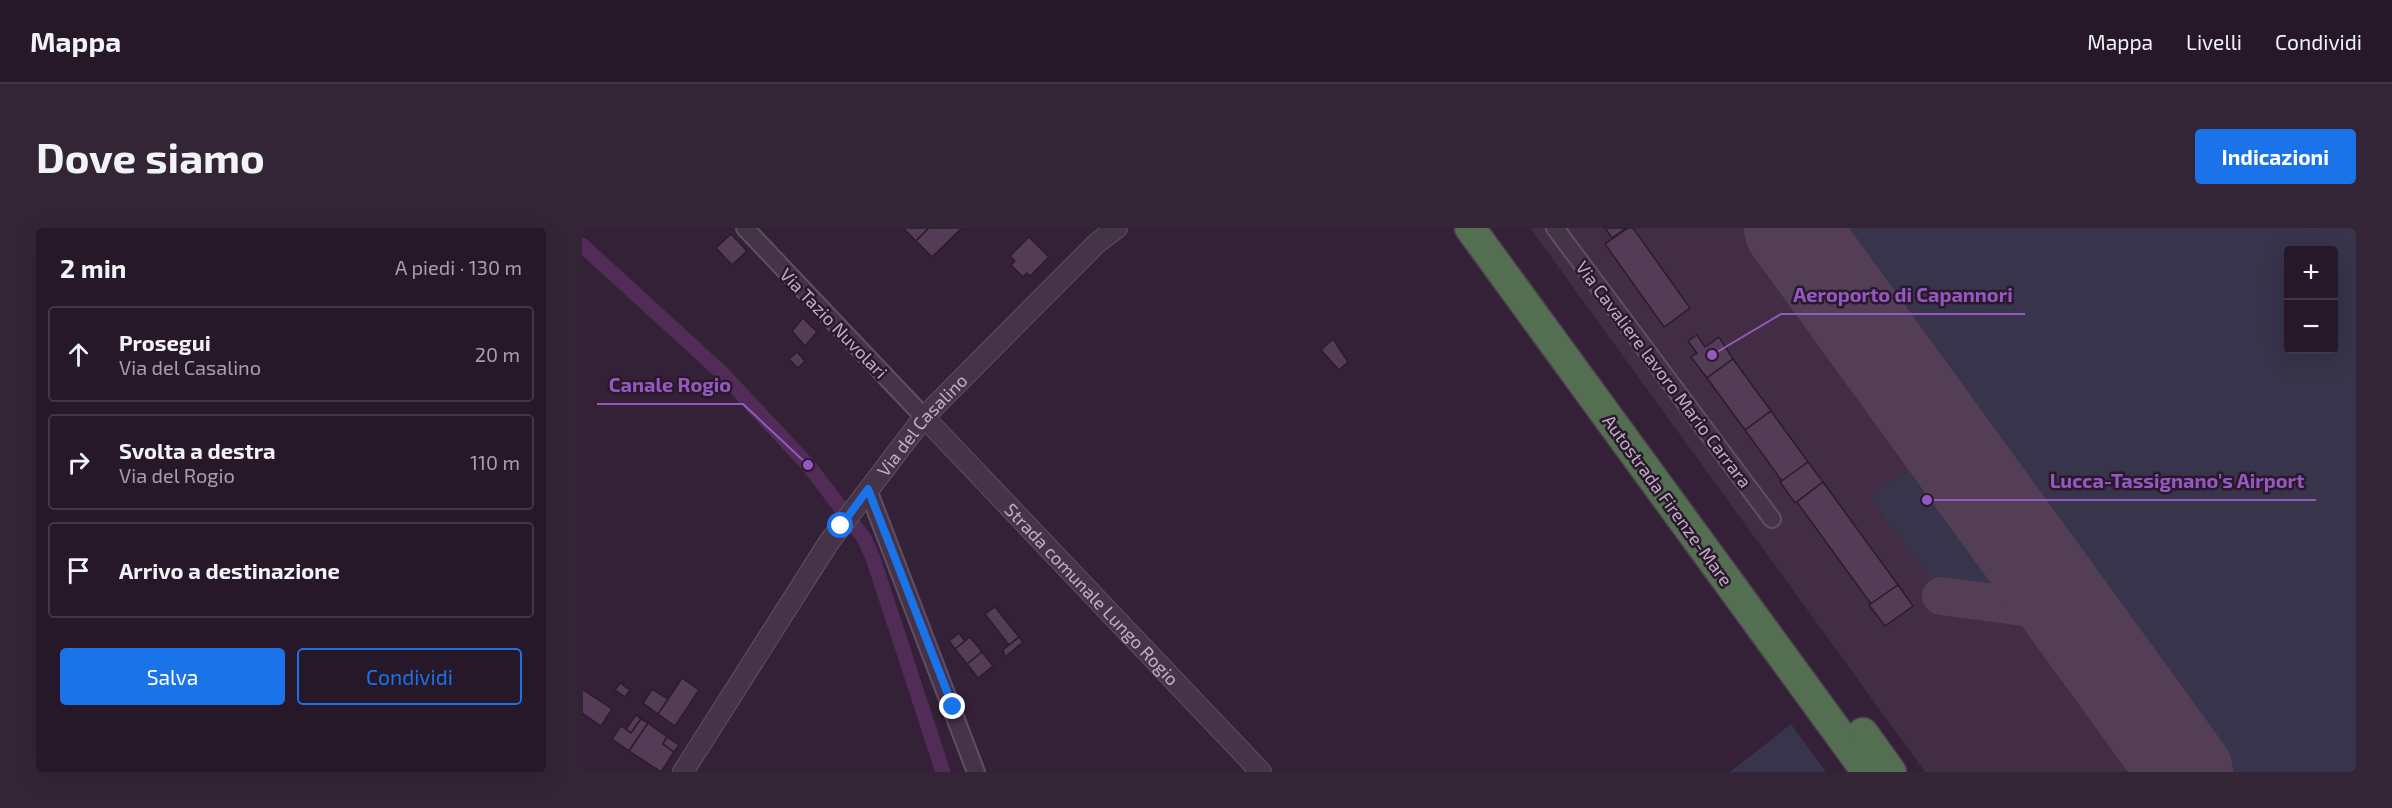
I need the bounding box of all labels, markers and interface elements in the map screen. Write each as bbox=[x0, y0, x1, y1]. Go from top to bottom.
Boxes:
text: Mappa bbox=[30, 24, 121, 58]
text: Mappa bbox=[2087, 29, 2153, 54]
text: Livelli bbox=[2186, 29, 2242, 54]
text: Condividi bbox=[2275, 29, 2362, 54]
button: Indicazioni bbox=[2195, 129, 2356, 184]
text: Dove siamo bbox=[36, 131, 265, 181]
map controls bbox=[2284, 246, 2338, 354]
button: + bbox=[2284, 246, 2338, 300]
text: 2 min bbox=[60, 252, 126, 283]
text: A piedi · 130 m bbox=[395, 255, 522, 279]
street label: Via Cavaliere lavoro Mario Carrara bbox=[1572, 256, 1756, 492]
street label: Via Tazio Nuvolari bbox=[776, 263, 892, 383]
callout: Aeroporto di Capannori bbox=[1781, 276, 2025, 314]
text: Aeroporto di Capannori bbox=[1793, 282, 2013, 306]
button: − bbox=[2284, 300, 2338, 354]
text: Prosegui bbox=[119, 329, 211, 355]
icon: ahead bbox=[62, 338, 95, 371]
text: 20 m bbox=[475, 342, 520, 366]
text: Via del Casalino bbox=[119, 355, 261, 379]
callout: Canale Rogio bbox=[597, 366, 743, 404]
street label: Via del Casalino bbox=[872, 369, 972, 481]
text: Canale Rogio bbox=[609, 372, 731, 396]
street label: Autostrada Firenze-Mare bbox=[1598, 410, 1738, 590]
text: Svolta a destra bbox=[119, 437, 276, 463]
icon: right bbox=[62, 446, 95, 479]
text: 110 m bbox=[470, 450, 520, 474]
callout: Lucca-Tassignano's Airport bbox=[2037, 462, 2316, 500]
text: Via del Rogio bbox=[119, 463, 235, 487]
text: Lucca-Tassignano's Airport bbox=[2050, 468, 2304, 492]
street label: Strada comunale Lungo Rogio bbox=[1000, 498, 1184, 690]
route start bbox=[827, 512, 853, 538]
icon: arrive bbox=[62, 554, 95, 587]
text: Arrivo a destinazione bbox=[119, 557, 340, 583]
button: Salva bbox=[60, 648, 285, 705]
button: Condividi bbox=[297, 648, 522, 705]
route end bbox=[939, 693, 965, 719]

